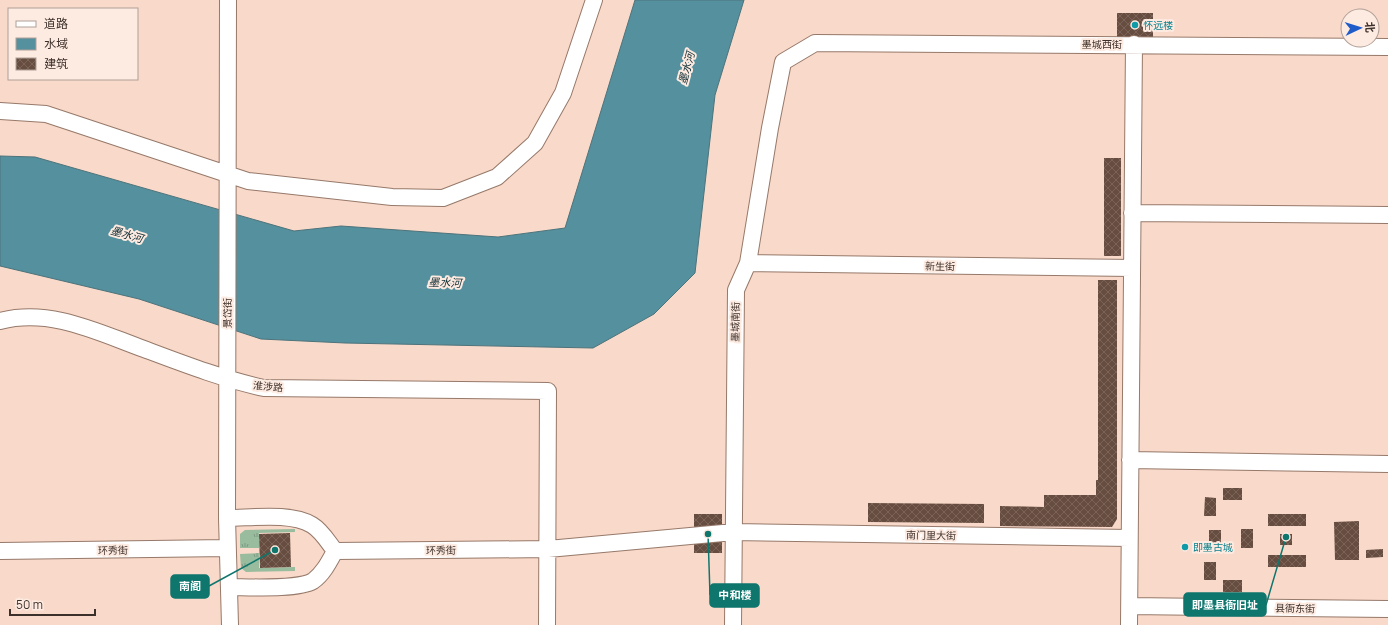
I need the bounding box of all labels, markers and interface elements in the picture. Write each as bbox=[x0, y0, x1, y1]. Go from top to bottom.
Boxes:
legend bbox=[8, 8, 138, 80]
north arrow bbox=[1340, 8, 1380, 48]
text: 道路 bbox=[44, 15, 68, 32]
place label: 怀远楼 bbox=[1143, 18, 1173, 32]
marker: 怀远楼 bbox=[1130, 20, 1140, 30]
text: 北 bbox=[1363, 21, 1378, 33]
text: 水域 bbox=[44, 35, 68, 52]
street label: 墨城西街 bbox=[1082, 37, 1122, 51]
water label: 墨水河 bbox=[674, 48, 698, 86]
text: 建筑 bbox=[44, 55, 68, 72]
water label: 墨水河 bbox=[109, 222, 147, 246]
street label: 新生街 bbox=[925, 259, 955, 273]
water label: 墨水河 bbox=[428, 274, 464, 290]
street label: 景岱街 bbox=[220, 298, 234, 328]
street label: 墨城南街 bbox=[728, 302, 742, 342]
street label: 淮涉路 bbox=[252, 378, 284, 394]
street label: 南门里大街 bbox=[906, 528, 956, 542]
place label: 即墨古城 bbox=[1193, 540, 1233, 554]
marker: 即墨古城 bbox=[1180, 542, 1190, 552]
street label: 环秀街 bbox=[98, 543, 128, 557]
street label: 环秀街 bbox=[426, 543, 456, 557]
callout: 南阁 bbox=[171, 575, 209, 598]
text: 南阁 bbox=[179, 578, 201, 593]
callout: 中和楼 bbox=[710, 584, 759, 607]
text: 中和楼 bbox=[719, 587, 752, 602]
scale bar bbox=[10, 591, 95, 617]
callout: 即墨县衙旧址 bbox=[1184, 593, 1266, 616]
text: 50 m bbox=[16, 596, 43, 613]
text: 即墨县衙旧址 bbox=[1192, 597, 1258, 612]
street label: 县衙东街 bbox=[1275, 601, 1315, 615]

